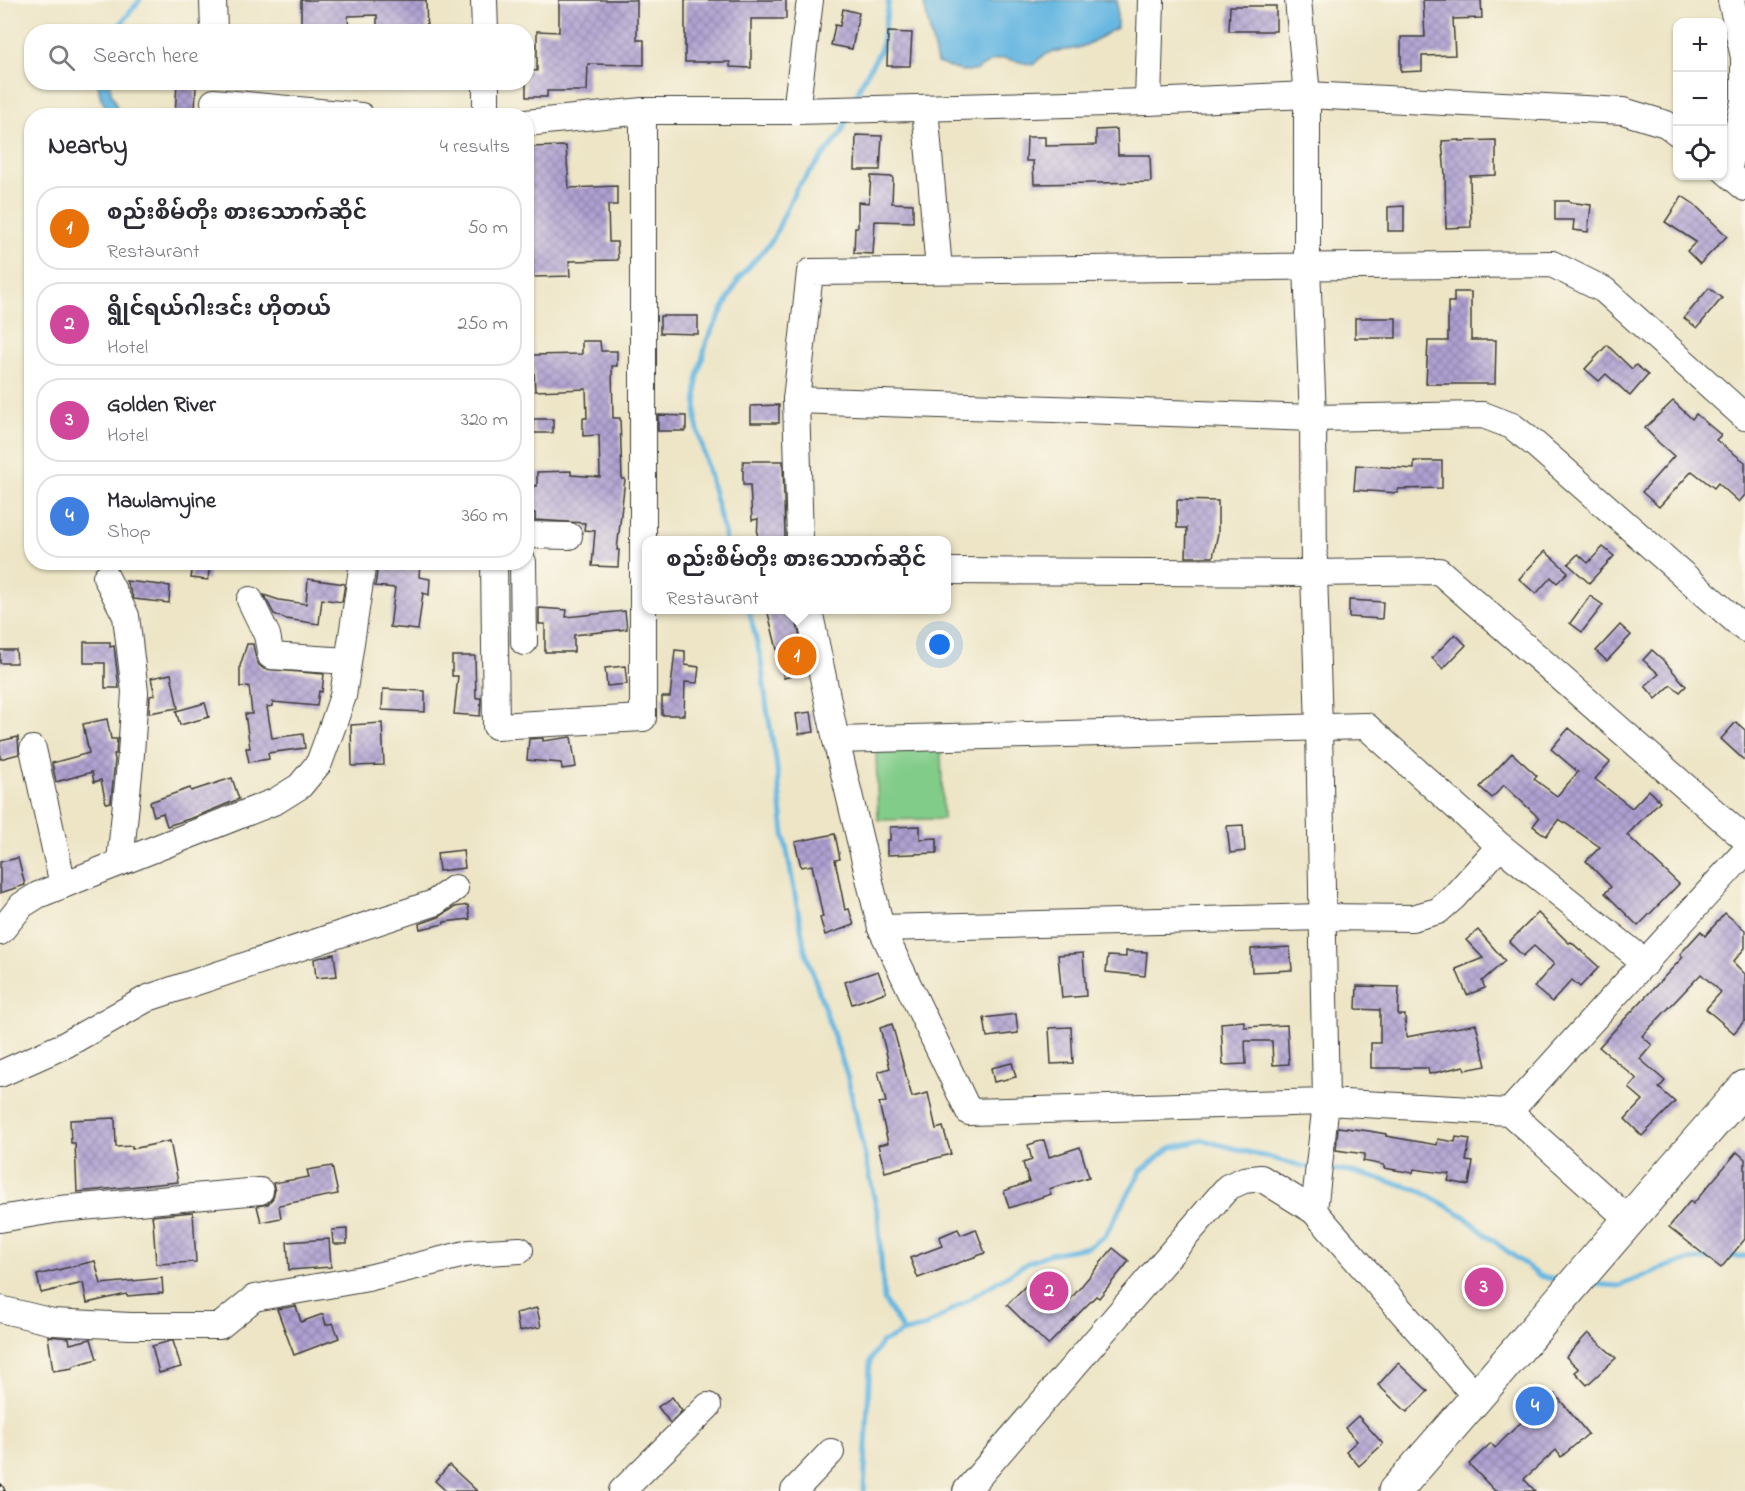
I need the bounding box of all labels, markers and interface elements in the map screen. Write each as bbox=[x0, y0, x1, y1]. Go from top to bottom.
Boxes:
map controls bbox=[1673, 18, 1727, 180]
button: + bbox=[1673, 18, 1727, 72]
search box bbox=[24, 24, 534, 90]
icon: search bbox=[45, 41, 78, 74]
text: Search here bbox=[93, 41, 198, 73]
button: − bbox=[1673, 72, 1727, 126]
button: locate bbox=[1673, 126, 1727, 180]
text: Nearby bbox=[48, 128, 127, 166]
text: 4 results bbox=[440, 133, 510, 162]
text: စည်းစိမ်တိုး စားသောက်ဆိုင် bbox=[107, 198, 367, 230]
text: 1 bbox=[66, 214, 73, 243]
text: 50 m bbox=[467, 214, 508, 243]
text: Restaurant bbox=[107, 238, 200, 267]
text: ရွိုင်ရယ်ဂါးဒင်း ဟိုတယ် bbox=[107, 294, 331, 326]
text: 2 bbox=[65, 310, 74, 339]
text: 250 m bbox=[457, 310, 508, 339]
text: Hotel bbox=[107, 334, 148, 363]
text: Golden River bbox=[107, 390, 216, 422]
text: 3 bbox=[65, 406, 74, 435]
text: 320 m bbox=[461, 406, 508, 435]
text: Hotel bbox=[107, 422, 148, 451]
text: Mawlamyine bbox=[107, 486, 216, 518]
text: 4 bbox=[65, 502, 74, 531]
text: 360 m bbox=[462, 502, 508, 531]
text: Shop bbox=[107, 518, 151, 547]
popup bbox=[642, 536, 951, 614]
text: စည်းစိမ်တိုး စားသောက်ဆိုင် bbox=[666, 545, 927, 577]
text: Restaurant bbox=[666, 585, 759, 614]
your location bbox=[925, 630, 954, 659]
pin: 1 bbox=[778, 634, 816, 678]
pin: 3 bbox=[1464, 1264, 1504, 1310]
pin: 2 bbox=[1030, 1268, 1068, 1314]
pin: 4 bbox=[1516, 1384, 1555, 1428]

